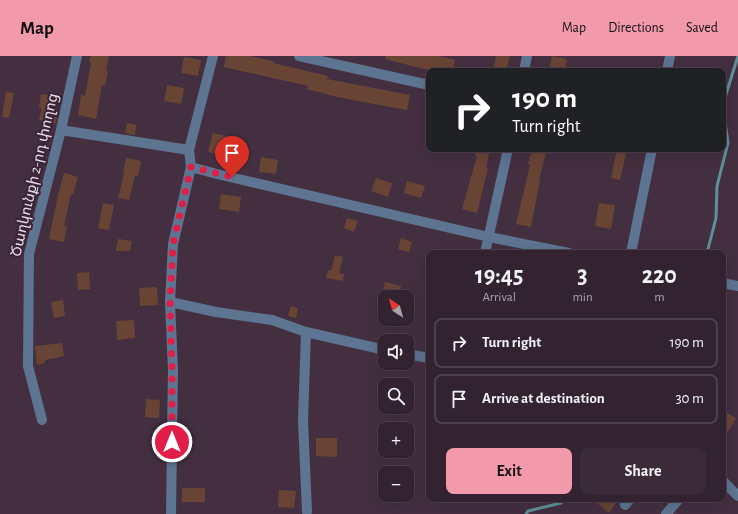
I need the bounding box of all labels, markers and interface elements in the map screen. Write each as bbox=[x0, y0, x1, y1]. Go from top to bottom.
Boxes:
text: Map bbox=[20, 19, 54, 38]
text: Map bbox=[562, 21, 586, 35]
text: Directions bbox=[608, 21, 664, 35]
text: Saved bbox=[686, 21, 718, 35]
icon: right bbox=[446, 84, 498, 136]
text: 190 m bbox=[512, 85, 577, 113]
street label: Ծաղկունքի 2-րդ փողոց bbox=[7, 92, 62, 259]
text: Turn right bbox=[512, 118, 581, 136]
pin bbox=[215, 136, 249, 177]
icon: arrive bbox=[221, 142, 243, 164]
text: 19:45 bbox=[475, 264, 523, 288]
text: 3 bbox=[577, 264, 588, 288]
text: 220 bbox=[642, 264, 677, 288]
north arrow bbox=[378, 290, 414, 326]
map controls bbox=[378, 290, 414, 502]
text: Arrival bbox=[482, 291, 516, 304]
text: min bbox=[572, 291, 593, 304]
text: m bbox=[654, 291, 665, 304]
icon: right bbox=[448, 332, 470, 354]
button: sound bbox=[378, 334, 414, 370]
text: Turn right bbox=[482, 335, 541, 350]
text: 190 m bbox=[669, 335, 704, 350]
button: search bbox=[378, 378, 414, 414]
icon: arrive bbox=[448, 388, 470, 410]
text: Arrive at destination bbox=[482, 391, 605, 406]
text: 30 m bbox=[675, 391, 704, 406]
position arrow bbox=[151, 421, 193, 463]
button: + bbox=[378, 422, 414, 458]
button: Exit bbox=[446, 448, 572, 494]
button: Share bbox=[580, 448, 706, 494]
button: − bbox=[378, 466, 414, 502]

